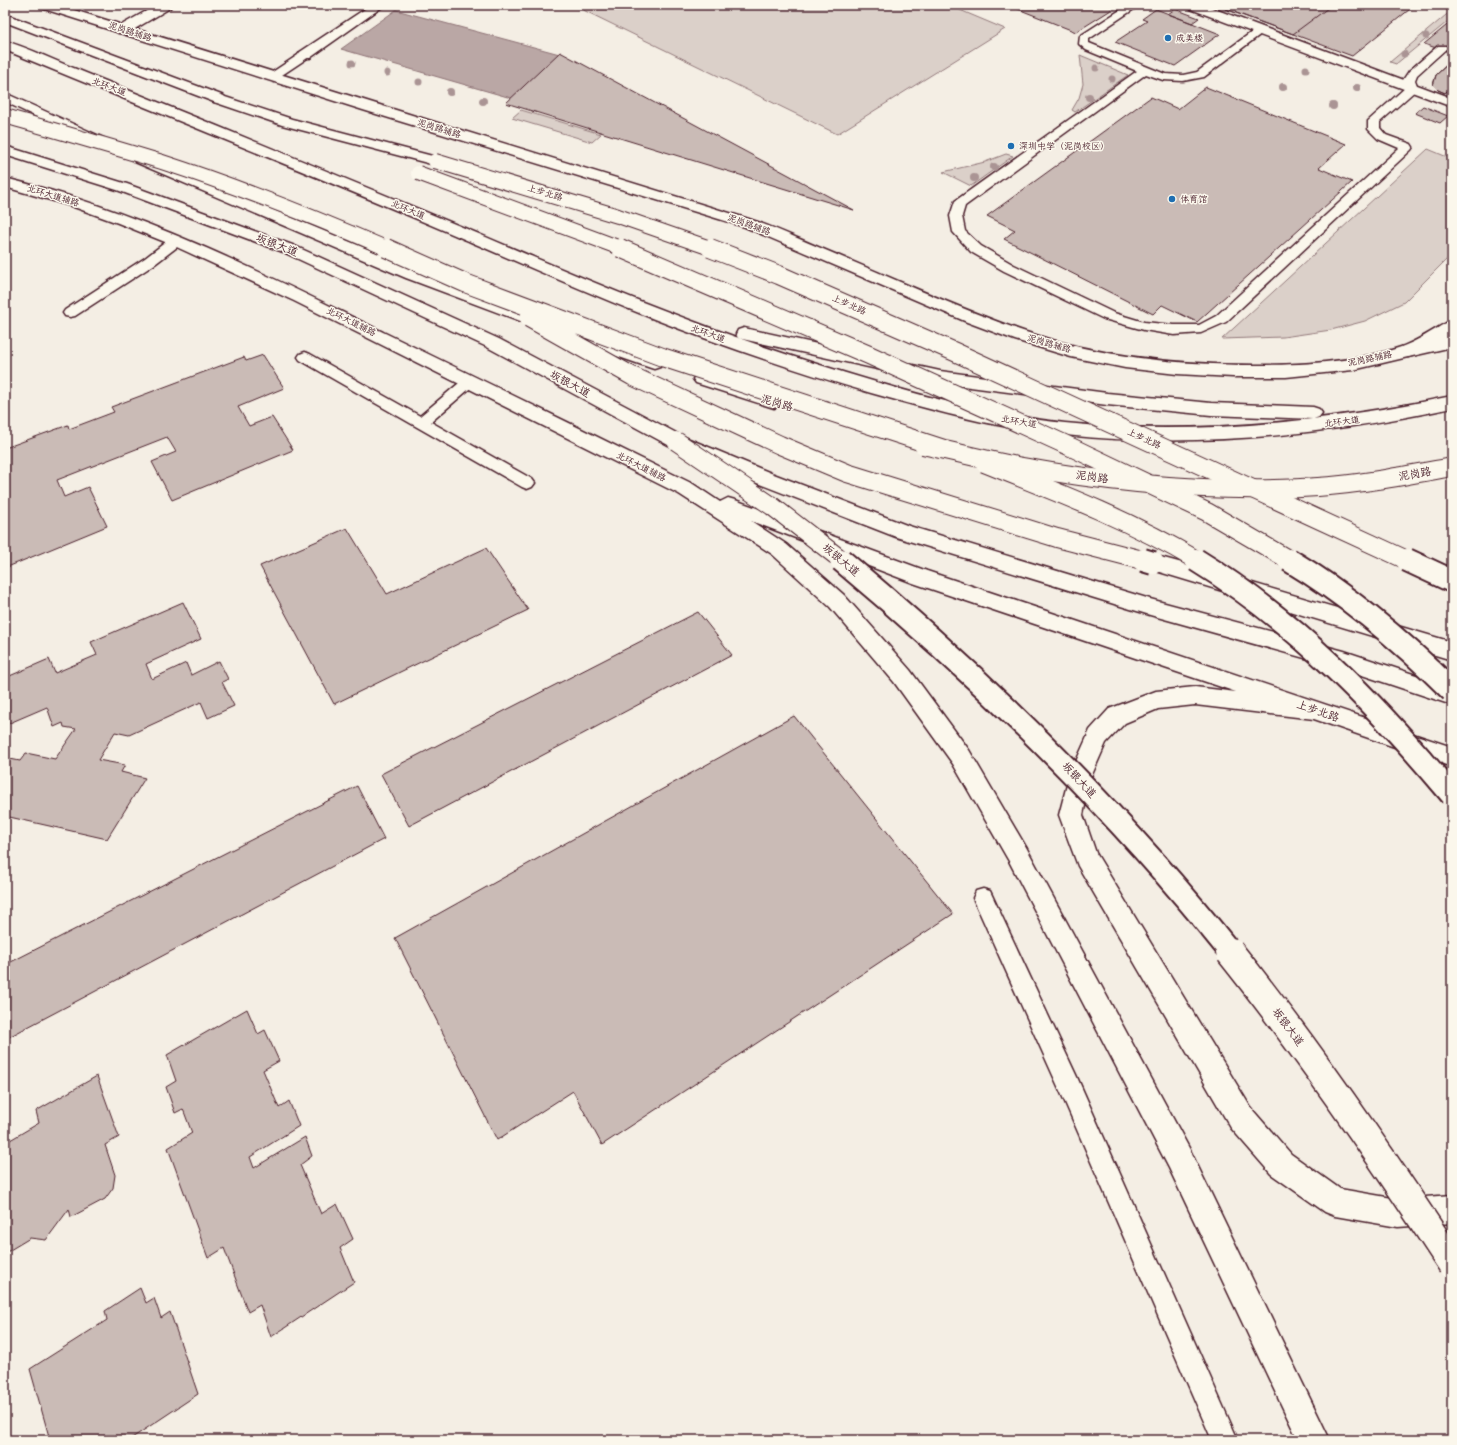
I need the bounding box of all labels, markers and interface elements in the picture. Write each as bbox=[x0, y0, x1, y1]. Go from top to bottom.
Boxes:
street label: 泥岗路辅路 bbox=[107, 20, 153, 44]
marker: 成美楼 bbox=[1163, 33, 1173, 43]
place label: 成美楼 bbox=[1176, 33, 1203, 44]
street label: 北环大道 bbox=[90, 75, 128, 99]
street label: 泥岗路辅路 bbox=[416, 117, 462, 141]
marker: 深圳中学（泥岗校区） bbox=[1006, 141, 1016, 151]
place label: 深圳中学（泥岗校区） bbox=[1019, 141, 1109, 152]
street label: 上步北路 bbox=[526, 182, 564, 204]
street label: 北环大道辅路 bbox=[26, 183, 80, 209]
marker: 体育馆 bbox=[1167, 194, 1177, 204]
place label: 体育馆 bbox=[1180, 194, 1208, 205]
street label: 北环大道 bbox=[389, 198, 427, 222]
street label: 泥岗路辅路 bbox=[726, 212, 772, 238]
street label: 坂银大道 bbox=[254, 231, 300, 259]
street label: 上步北路 bbox=[830, 293, 868, 317]
street label: 北环大道辅路 bbox=[324, 305, 378, 339]
street label: 北环大道 bbox=[689, 323, 727, 345]
street label: 泥岗路辅路 bbox=[1026, 333, 1072, 355]
street label: 泥岗路辅路 bbox=[1347, 349, 1393, 369]
street label: 坂银大道 bbox=[548, 368, 592, 400]
street label: 泥岗路 bbox=[759, 392, 795, 414]
street label: 北环大道 bbox=[1000, 413, 1038, 431]
street label: 北环大道 bbox=[1323, 414, 1361, 430]
street label: 上步北路 bbox=[1125, 426, 1163, 452]
street label: 北环大道辅路 bbox=[614, 450, 668, 484]
street label: 泥岗路 bbox=[1398, 465, 1432, 483]
street label: 泥岗路 bbox=[1075, 468, 1109, 486]
street label: 坂银大道 bbox=[820, 541, 862, 579]
street label: 上步北路 bbox=[1295, 698, 1341, 724]
street label: 坂银大道 bbox=[1059, 759, 1099, 801]
street label: 坂银大道 bbox=[1270, 1006, 1306, 1048]

